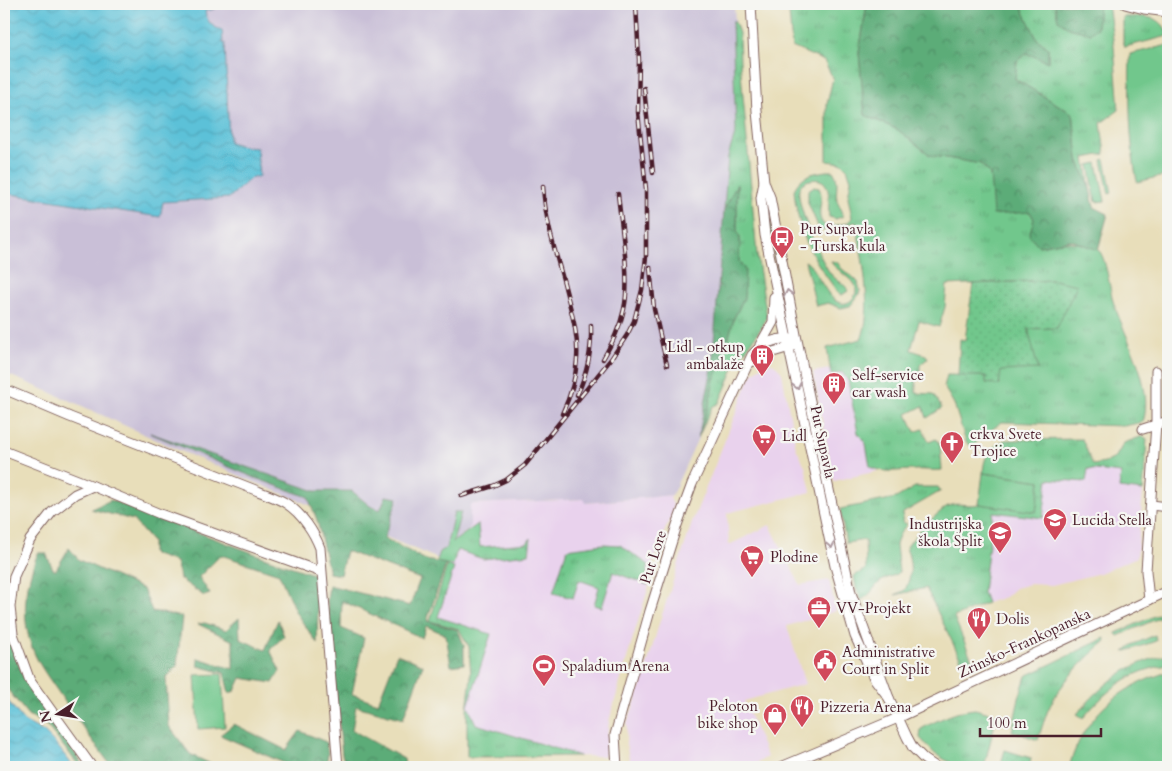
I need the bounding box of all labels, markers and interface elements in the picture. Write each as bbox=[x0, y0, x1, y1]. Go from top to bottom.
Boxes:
place label: Put Supavla - Turska kula bbox=[800, 219, 886, 256]
bus stop icon: Put Supavla - Turska kula bbox=[769, 225, 795, 259]
one-way arrow bbox=[783, 288, 794, 297]
place label: Lidl - otkup ambalaže bbox=[667, 337, 744, 374]
building icon: Lidl - otkup ambalaže bbox=[749, 343, 775, 377]
place label: Self-service car wash bbox=[852, 365, 924, 402]
building icon: Self-service car wash bbox=[821, 371, 847, 405]
one-way arrow bbox=[791, 381, 802, 390]
street label: Put Supavla bbox=[806, 404, 841, 481]
supermarket icon: Lidl bbox=[751, 423, 777, 457]
place label: crkva Svete Trojice bbox=[970, 424, 1042, 461]
place label: Lidl bbox=[782, 426, 807, 446]
church icon: crkva Svete Trojice bbox=[939, 430, 965, 464]
school or university icon: Lucida Stella bbox=[1042, 507, 1068, 541]
place label: Lucida Stella bbox=[1072, 510, 1153, 530]
place label: Industrijska škola Split bbox=[909, 514, 983, 551]
school or university icon: Industrijska škola Split bbox=[987, 520, 1013, 554]
street label: Put Lore bbox=[635, 527, 671, 586]
one-way arrow bbox=[825, 540, 836, 549]
supermarket icon: Plodine bbox=[739, 544, 765, 578]
place label: Plodine bbox=[770, 547, 819, 567]
office icon: VV-Projekt bbox=[806, 595, 832, 629]
place label: VV-Projekt bbox=[836, 598, 911, 618]
street label: Zrinsko-Frankopanska bbox=[954, 603, 1094, 683]
restaurant icon: Dolis bbox=[966, 606, 992, 640]
place label: Dolis bbox=[996, 609, 1029, 629]
place label: Administrative Court in Split bbox=[842, 642, 936, 679]
public building icon: Administrative Court in Split bbox=[812, 648, 838, 682]
sports icon: Spaladium Arena bbox=[531, 653, 557, 687]
place label: Spaladium Arena bbox=[562, 656, 670, 676]
north arrow bbox=[32, 688, 82, 738]
restaurant icon: Pizzeria Arena bbox=[789, 694, 815, 728]
place label: Peloton bike shop bbox=[698, 696, 758, 733]
place label: Pizzeria Arena bbox=[820, 697, 912, 717]
shop icon: Peloton bike shop bbox=[762, 702, 788, 736]
scale bar bbox=[980, 706, 1101, 738]
text: N bbox=[35, 709, 56, 725]
text: 100 m bbox=[987, 713, 1027, 733]

